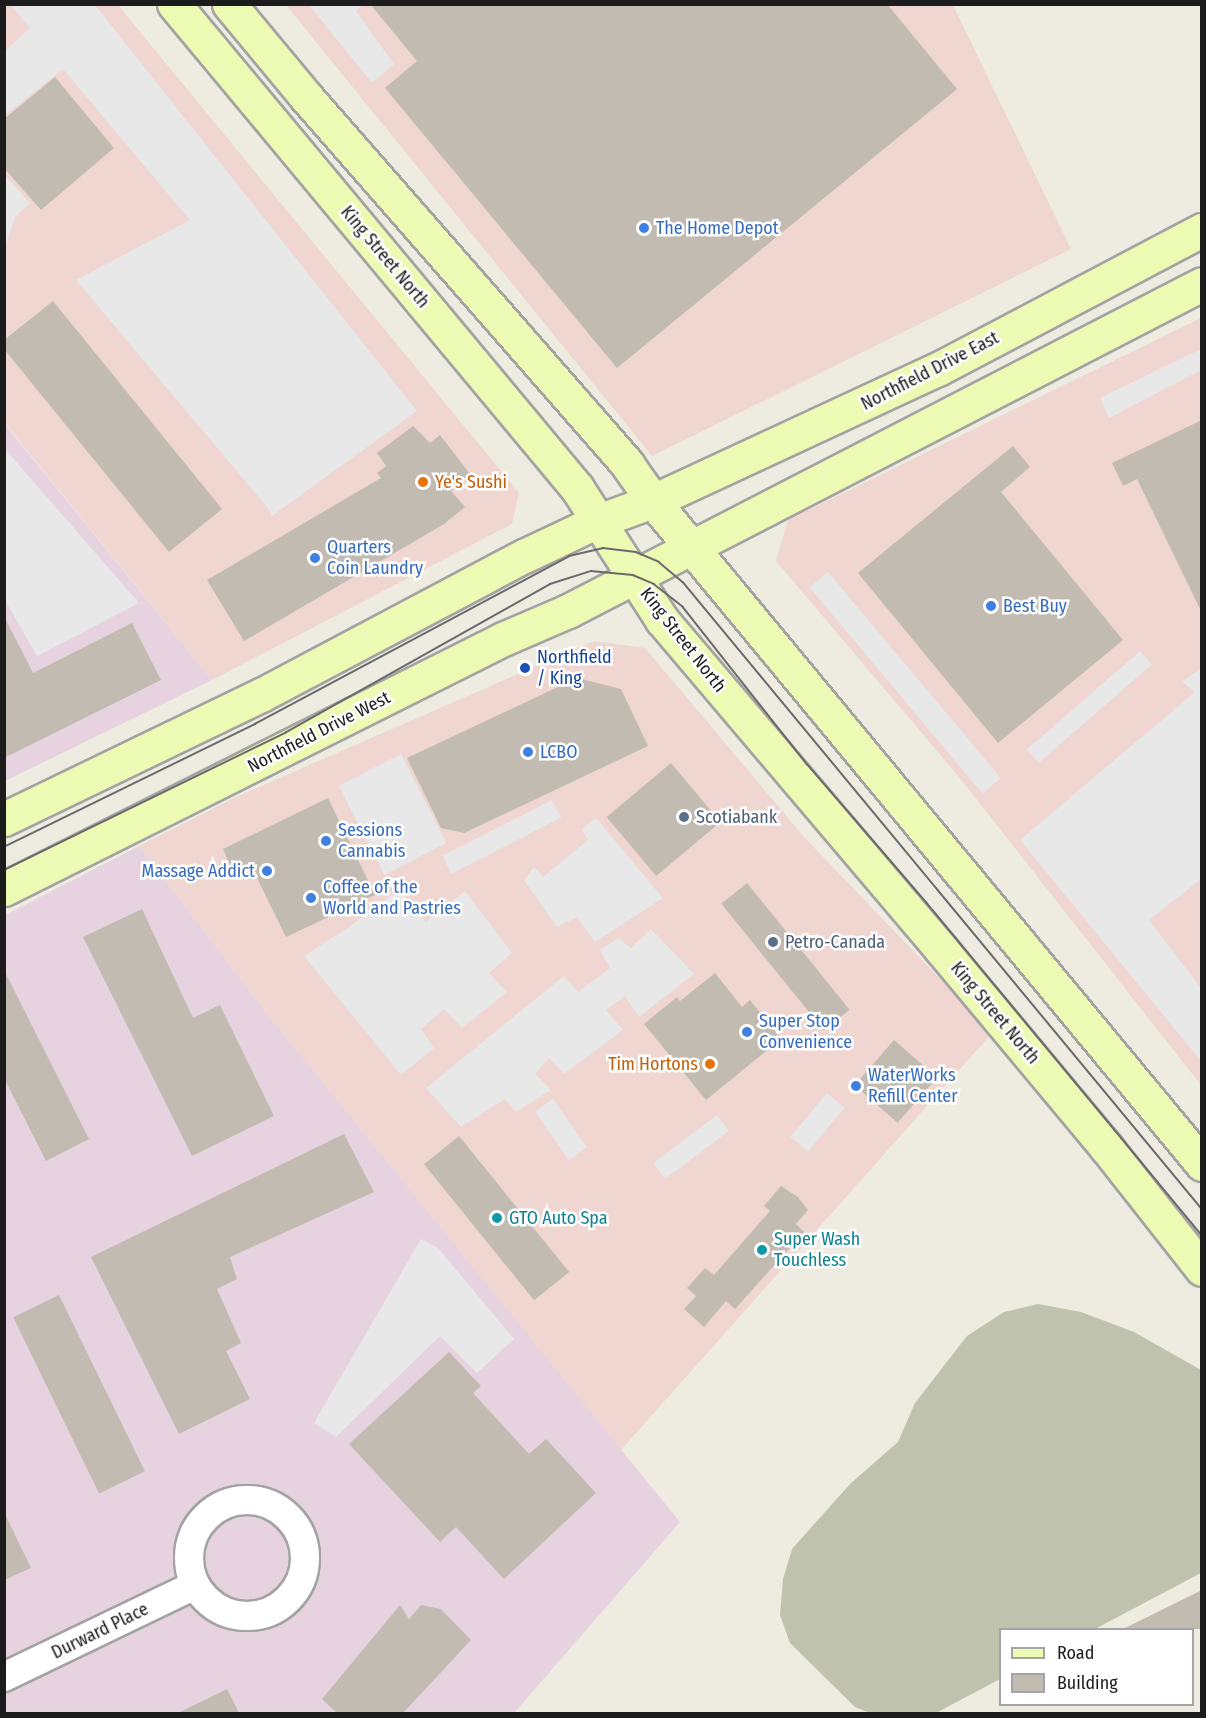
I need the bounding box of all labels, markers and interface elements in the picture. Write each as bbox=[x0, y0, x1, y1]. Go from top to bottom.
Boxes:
street label: King Street North bbox=[336, 202, 434, 312]
place label: The Home Depot bbox=[656, 217, 779, 239]
marker: The Home Depot bbox=[637, 221, 651, 235]
street label: Northfield Drive East bbox=[858, 327, 1002, 415]
place label: Ye's Sushi bbox=[435, 471, 507, 493]
marker: Ye's Sushi bbox=[416, 475, 430, 489]
place label: Quarters Coin Laundry bbox=[327, 537, 423, 580]
marker: Quarters Coin Laundry bbox=[308, 551, 322, 565]
street label: King Street North bbox=[635, 583, 731, 697]
place label: Best Buy bbox=[1003, 595, 1067, 617]
marker: Best Buy bbox=[984, 599, 998, 613]
place label: Northfield / King bbox=[537, 647, 612, 690]
marker: Northfield / King bbox=[518, 661, 532, 675]
street label: Northfield Drive West bbox=[244, 687, 394, 777]
place label: LCBO bbox=[540, 741, 577, 763]
marker: LCBO bbox=[521, 745, 535, 759]
place label: Scotiabank bbox=[696, 806, 777, 828]
marker: Scotiabank bbox=[677, 810, 691, 824]
place label: Sessions Cannabis bbox=[338, 820, 405, 862]
marker: Sessions Cannabis bbox=[319, 834, 333, 848]
place label: Massage Addict bbox=[142, 860, 255, 882]
marker: Massage Addict bbox=[260, 864, 274, 878]
place label: Coffee of the World and Pastries bbox=[323, 877, 461, 920]
marker: Coffee of the World and Pastries bbox=[304, 891, 318, 905]
place label: Petro-Canada bbox=[785, 931, 885, 953]
marker: Petro-Canada bbox=[766, 935, 780, 949]
street label: King Street North bbox=[946, 958, 1044, 1068]
place label: Super Stop Convenience bbox=[759, 1011, 852, 1054]
marker: Super Stop Convenience bbox=[740, 1025, 754, 1039]
place label: Tim Hortons bbox=[608, 1053, 698, 1075]
marker: Tim Hortons bbox=[703, 1057, 717, 1071]
place label: WaterWorks Refill Center bbox=[868, 1065, 958, 1108]
marker: WaterWorks Refill Center bbox=[849, 1079, 863, 1093]
place label: GTO Auto Spa bbox=[509, 1207, 608, 1229]
marker: GTO Auto Spa bbox=[490, 1211, 504, 1225]
place label: Super Wash Touchless bbox=[774, 1229, 860, 1272]
marker: Super Wash Touchless bbox=[755, 1243, 769, 1257]
street label: Durward Place bbox=[48, 1598, 152, 1664]
legend bbox=[999, 1628, 1194, 1706]
text: Road bbox=[1057, 1642, 1094, 1664]
text: Building bbox=[1057, 1672, 1118, 1694]

